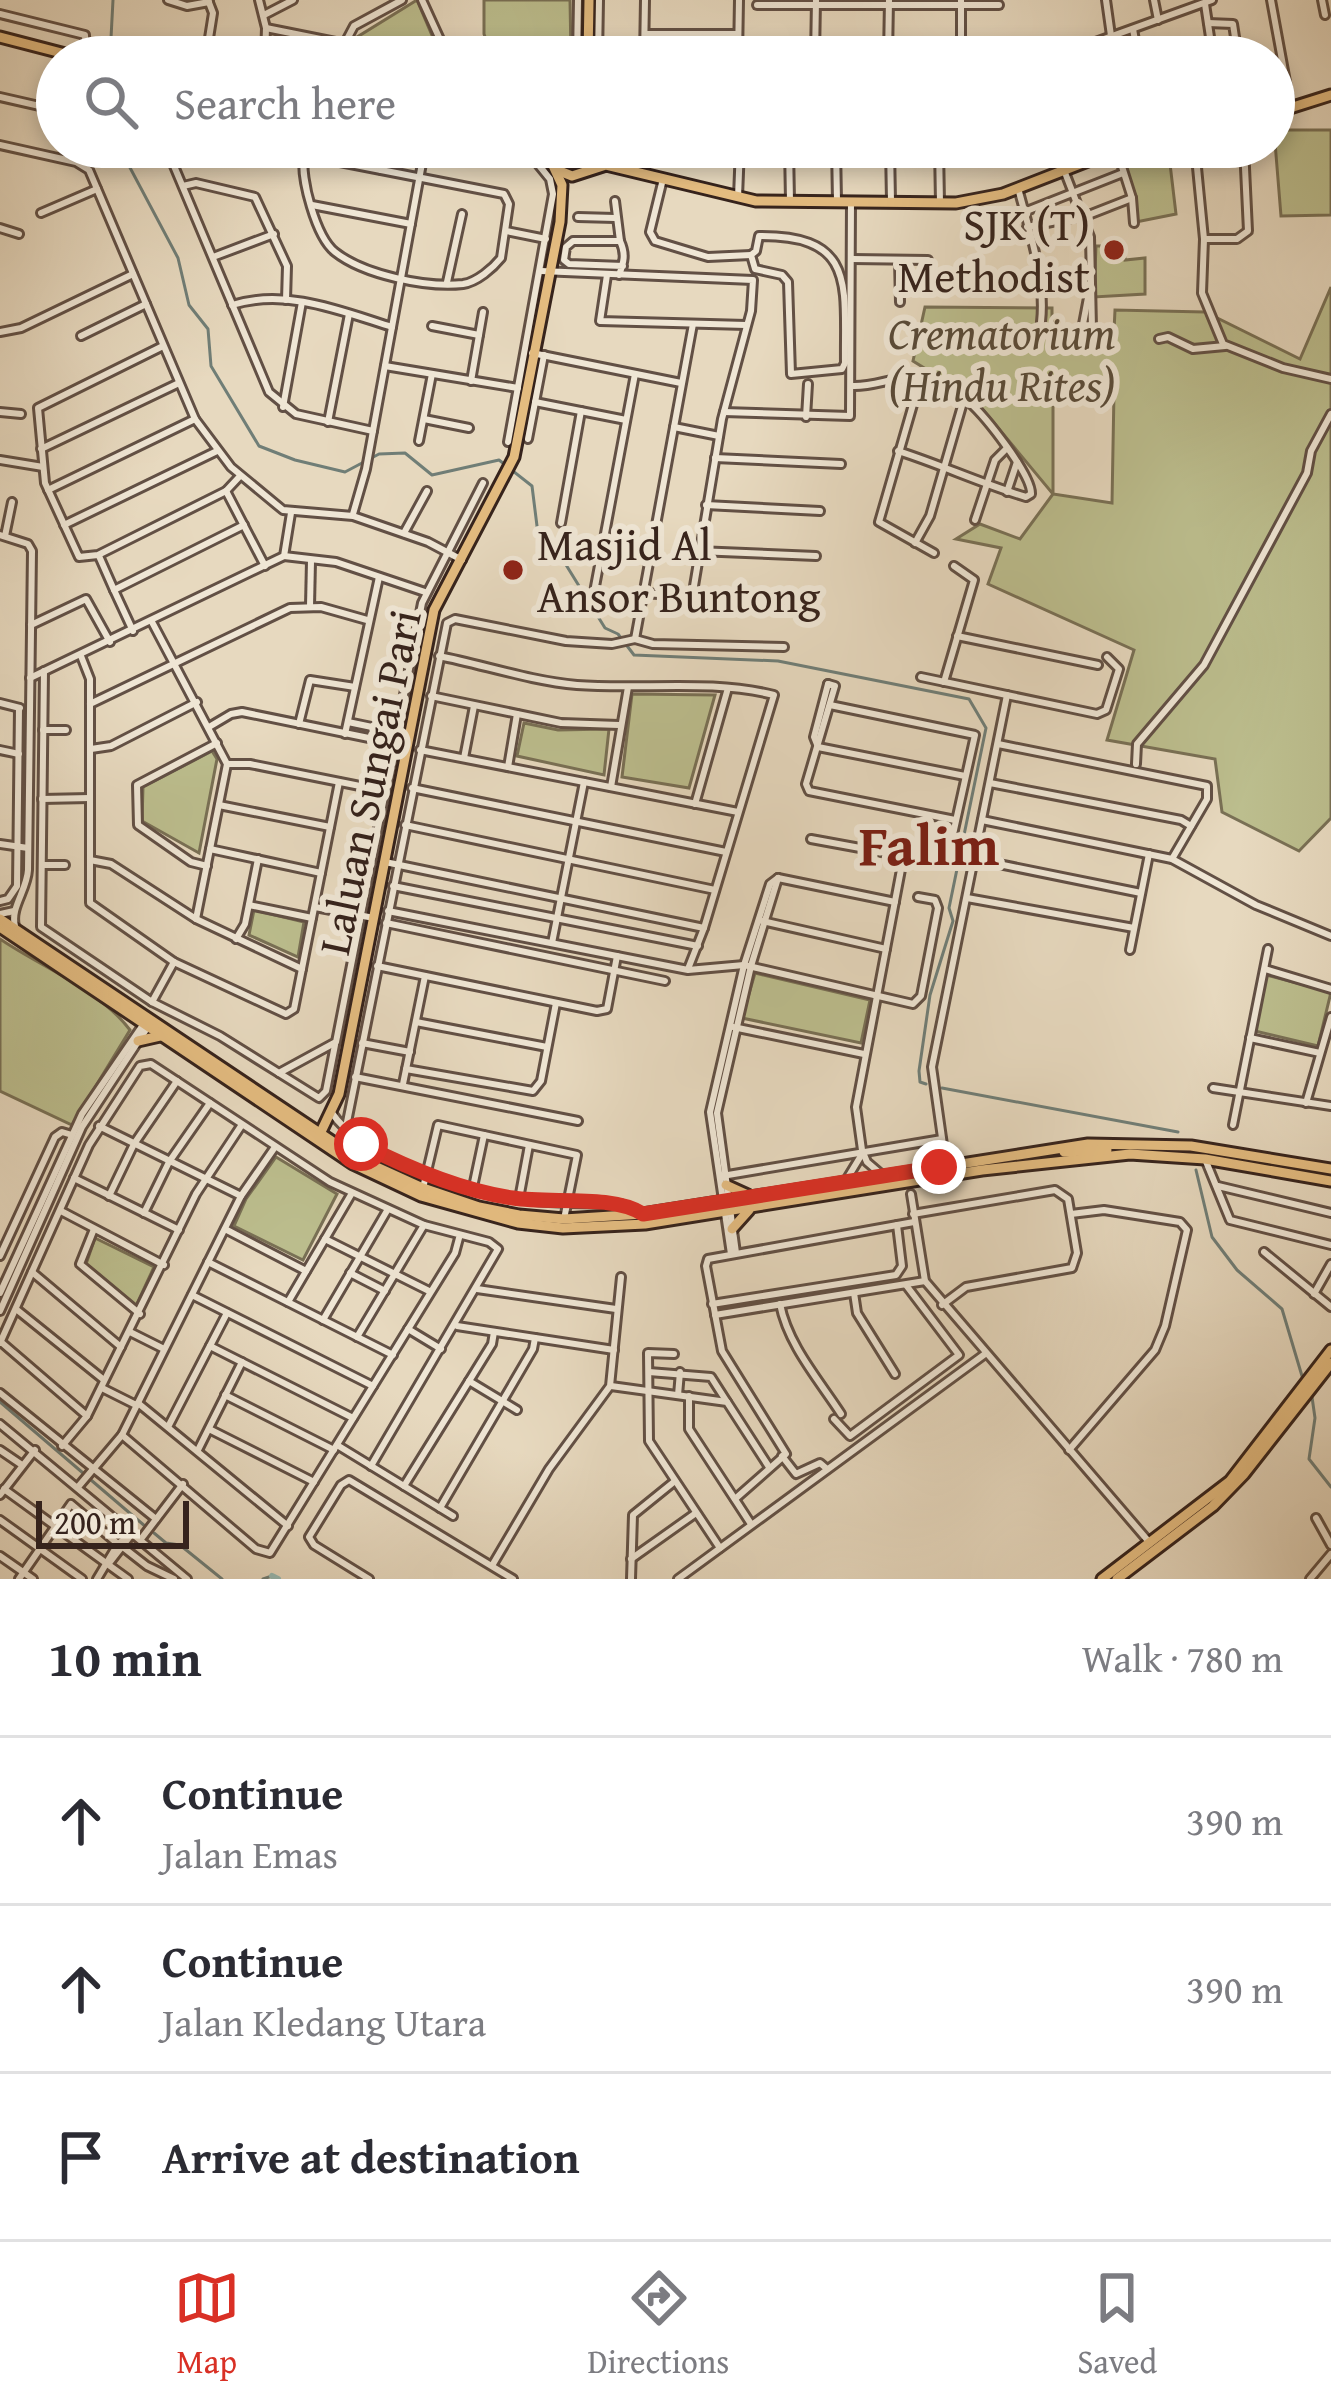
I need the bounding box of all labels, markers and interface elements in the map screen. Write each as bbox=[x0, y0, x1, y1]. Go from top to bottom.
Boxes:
search box bbox=[36, 36, 1295, 168]
icon: search bbox=[78, 69, 144, 135]
text: Search here bbox=[174, 70, 396, 135]
place label: SJK (T) Methodist bbox=[897, 191, 1090, 308]
marker: SJK (T) Methodist bbox=[1101, 237, 1127, 263]
park label: Crematorium (Hindu Rites) bbox=[888, 300, 1116, 417]
place label: Masjid Al Ansor Buntong bbox=[537, 511, 821, 628]
marker: Masjid Al Ansor Buntong bbox=[500, 557, 526, 583]
street label: Laluan Sungai Pari bbox=[300, 603, 437, 960]
district label: Falim bbox=[859, 802, 999, 886]
route start bbox=[334, 1117, 388, 1171]
route end bbox=[912, 1140, 966, 1194]
scale bar bbox=[36, 1495, 189, 1548]
text: 200 m bbox=[54, 1498, 136, 1546]
text: 10 min bbox=[48, 1620, 202, 1695]
text: Walk · 780 m bbox=[1082, 1629, 1283, 1686]
text: Continue bbox=[162, 1760, 343, 1825]
icon: ahead bbox=[48, 1788, 114, 1854]
text: 390 m bbox=[1186, 1792, 1283, 1849]
text: Jalan Emas bbox=[162, 1825, 338, 1882]
text: Continue bbox=[162, 1928, 343, 1993]
icon: ahead bbox=[48, 1956, 114, 2022]
text: 390 m bbox=[1186, 1960, 1283, 2017]
text: Jalan Kledang Utara bbox=[162, 1993, 486, 2050]
icon: arrive bbox=[48, 2124, 114, 2190]
text: Arrive at destination bbox=[162, 2124, 580, 2189]
tab: Map bbox=[174, 2265, 240, 2385]
tab: Directions bbox=[588, 2265, 729, 2385]
tab: Saved bbox=[1077, 2265, 1157, 2385]

